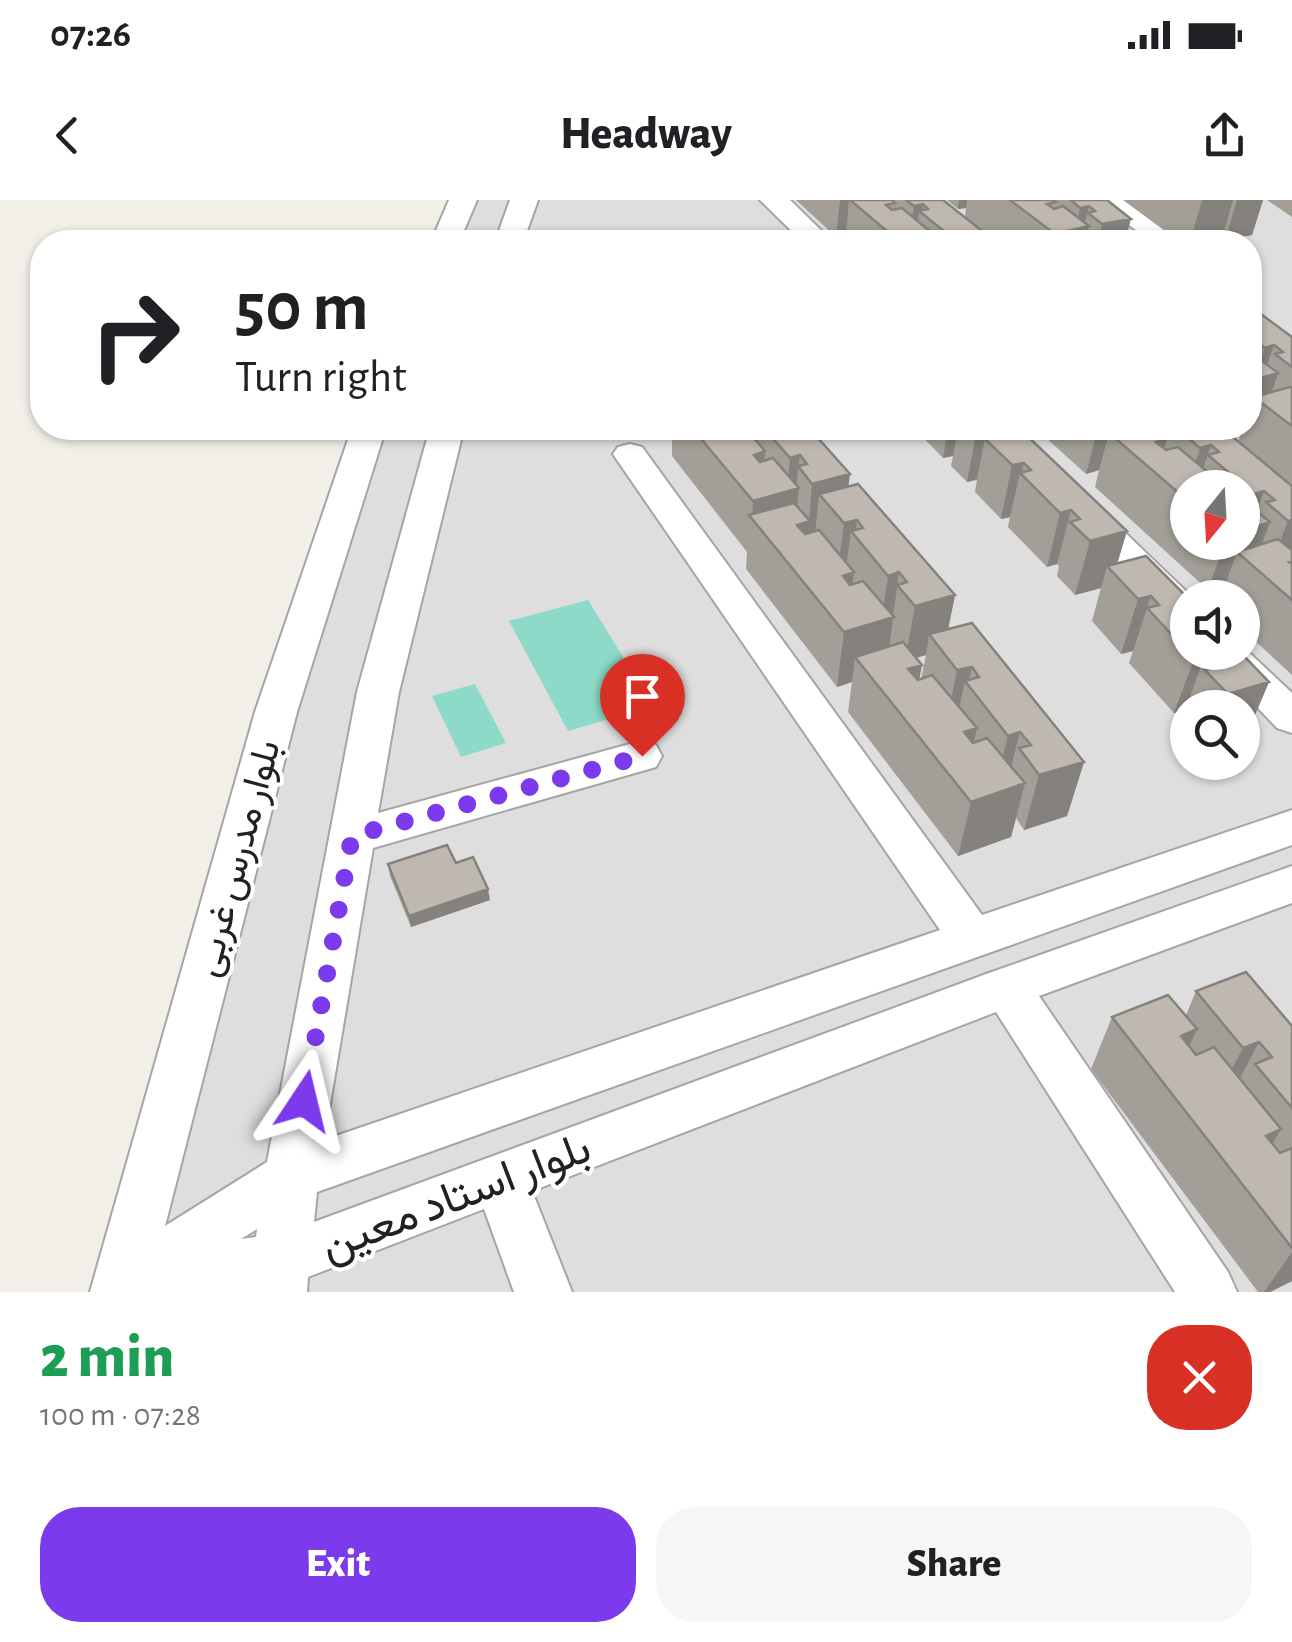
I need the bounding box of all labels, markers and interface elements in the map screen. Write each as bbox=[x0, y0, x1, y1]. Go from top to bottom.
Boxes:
text: 07:26 bbox=[50, 16, 131, 54]
icon: back bbox=[40, 108, 95, 163]
icon: share bbox=[1197, 108, 1252, 163]
text: Headway bbox=[560, 112, 732, 157]
icon: right bbox=[70, 270, 200, 400]
text: 50 m bbox=[235, 273, 369, 343]
text: Turn right bbox=[235, 355, 407, 400]
north arrow bbox=[1170, 470, 1260, 560]
map controls bbox=[1170, 470, 1260, 780]
button: sound bbox=[1170, 580, 1260, 670]
pin bbox=[600, 654, 685, 757]
icon: arrive bbox=[615, 669, 670, 724]
button: search bbox=[1170, 690, 1260, 780]
street label: بلوار مدرس غربی bbox=[188, 736, 290, 981]
position arrow bbox=[252, 1049, 356, 1153]
street label: بلوار استاد معین bbox=[315, 1125, 598, 1272]
button: close bbox=[1147, 1325, 1252, 1430]
text: 2 min bbox=[40, 1328, 174, 1388]
text: 100 m · 07:28 bbox=[40, 1399, 201, 1431]
button: Exit bbox=[40, 1507, 636, 1622]
button: Share bbox=[656, 1507, 1252, 1622]

